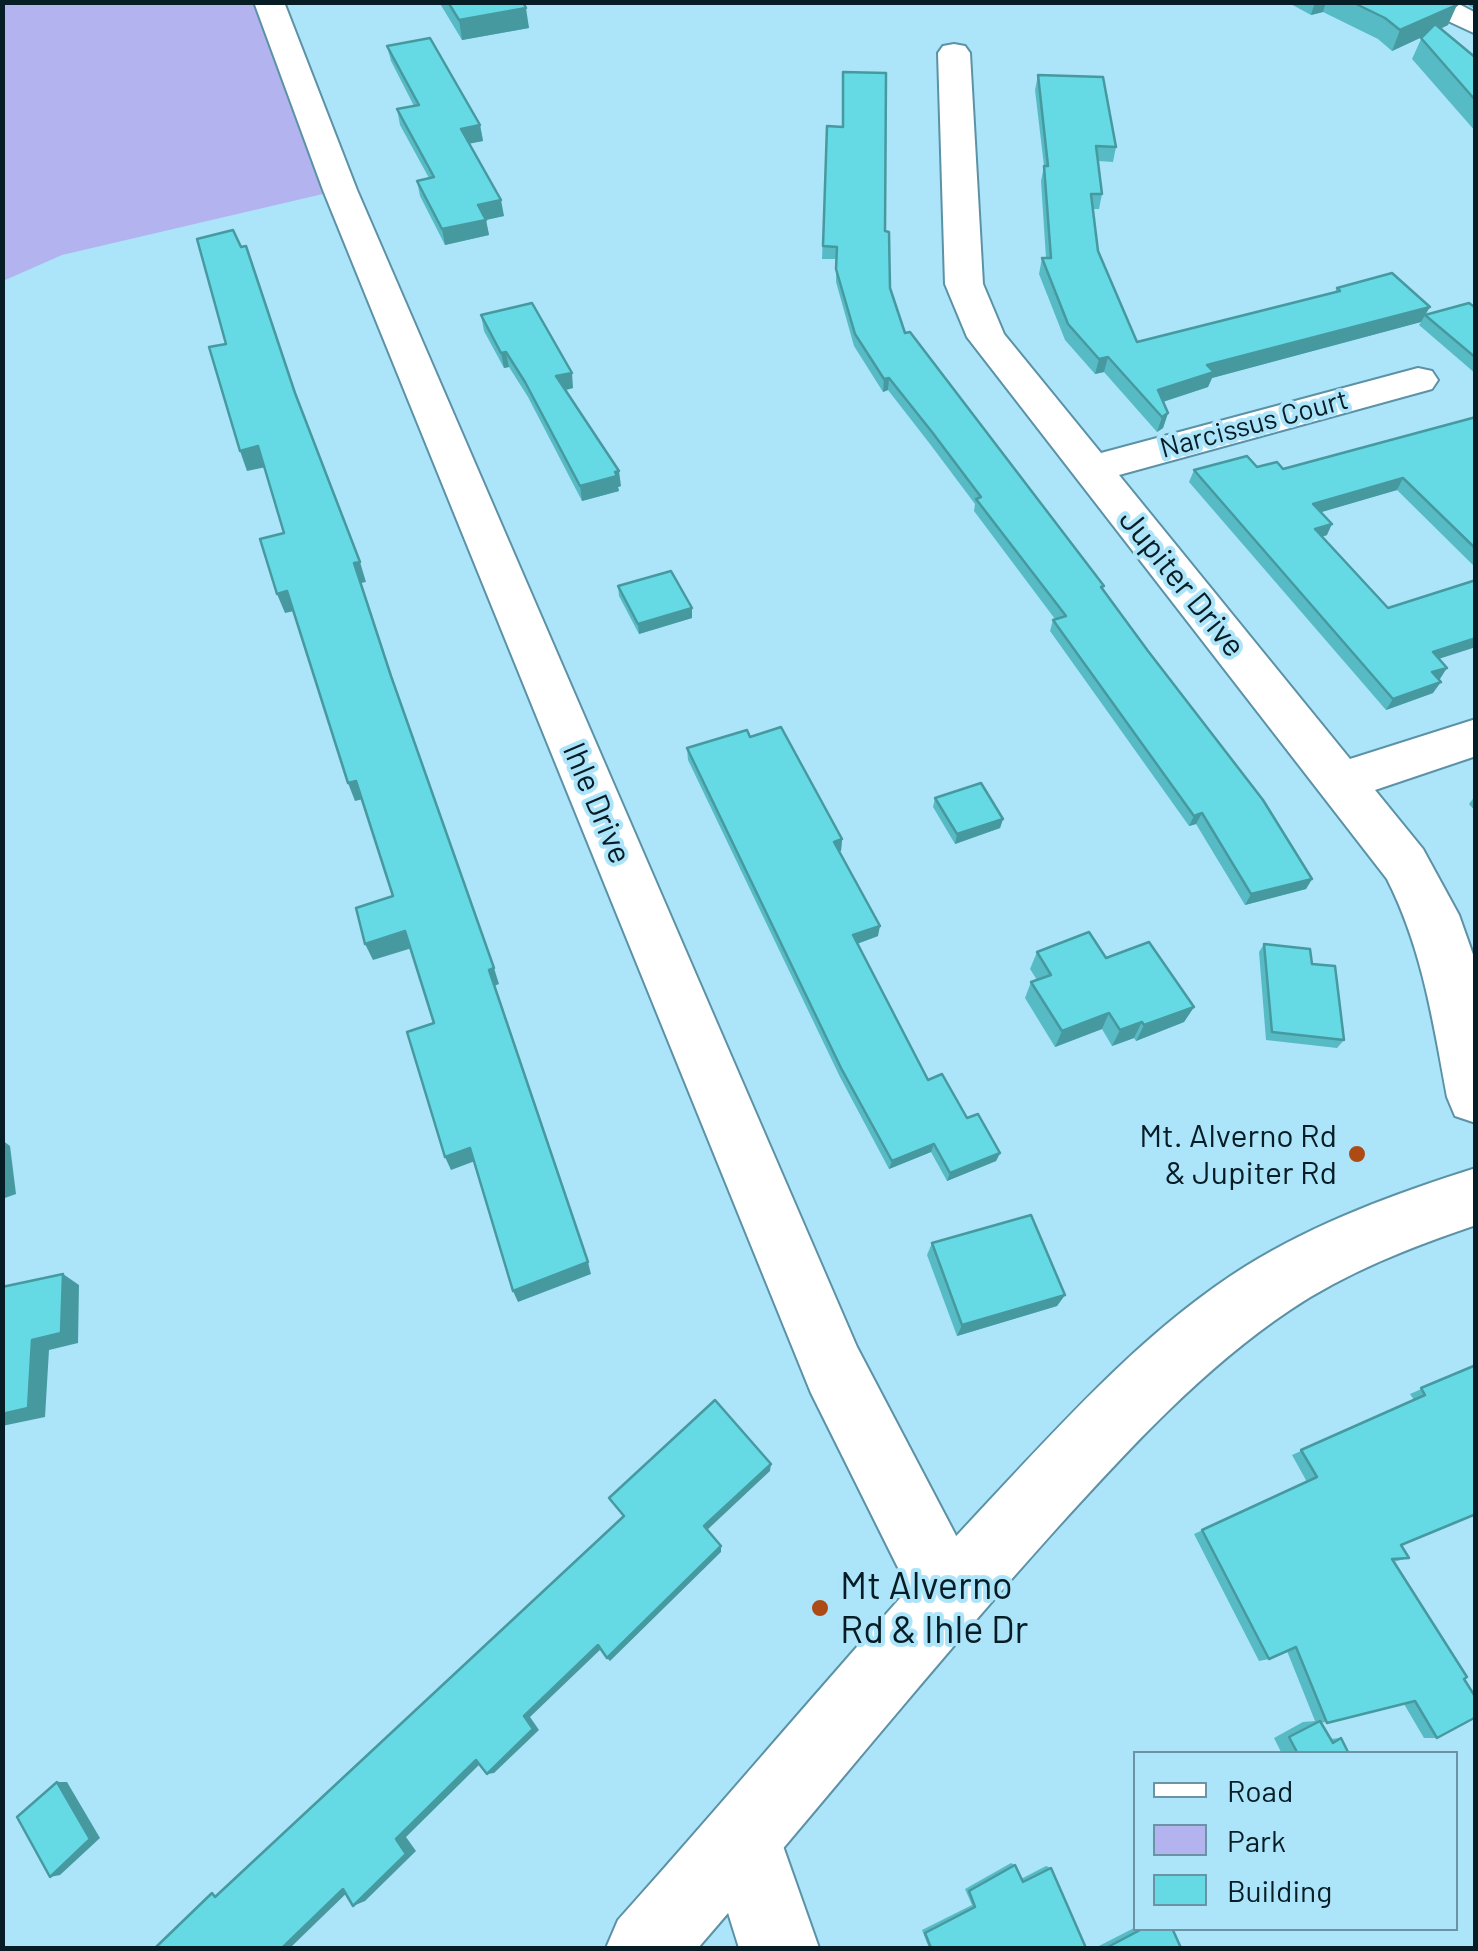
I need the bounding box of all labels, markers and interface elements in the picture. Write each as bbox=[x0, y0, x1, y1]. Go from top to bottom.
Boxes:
street label: Narcissus Court bbox=[1156, 383, 1352, 465]
street label: Jupiter Drive bbox=[1111, 501, 1253, 665]
street label: Ihle Drive bbox=[554, 737, 640, 869]
place label: Mt. Alverno Rd & Jupiter Rd bbox=[1139, 1117, 1337, 1192]
marker: Mt. Alverno Rd & Jupiter Rd bbox=[1346, 1143, 1368, 1165]
place label: Mt Alverno Rd & Ihle Dr bbox=[840, 1563, 1028, 1652]
marker: Mt Alverno Rd & Ihle Dr bbox=[809, 1597, 831, 1619]
legend bbox=[1133, 1751, 1458, 1931]
text: Road bbox=[1227, 1772, 1293, 1808]
text: Park bbox=[1227, 1822, 1286, 1858]
text: Building bbox=[1227, 1872, 1332, 1908]

